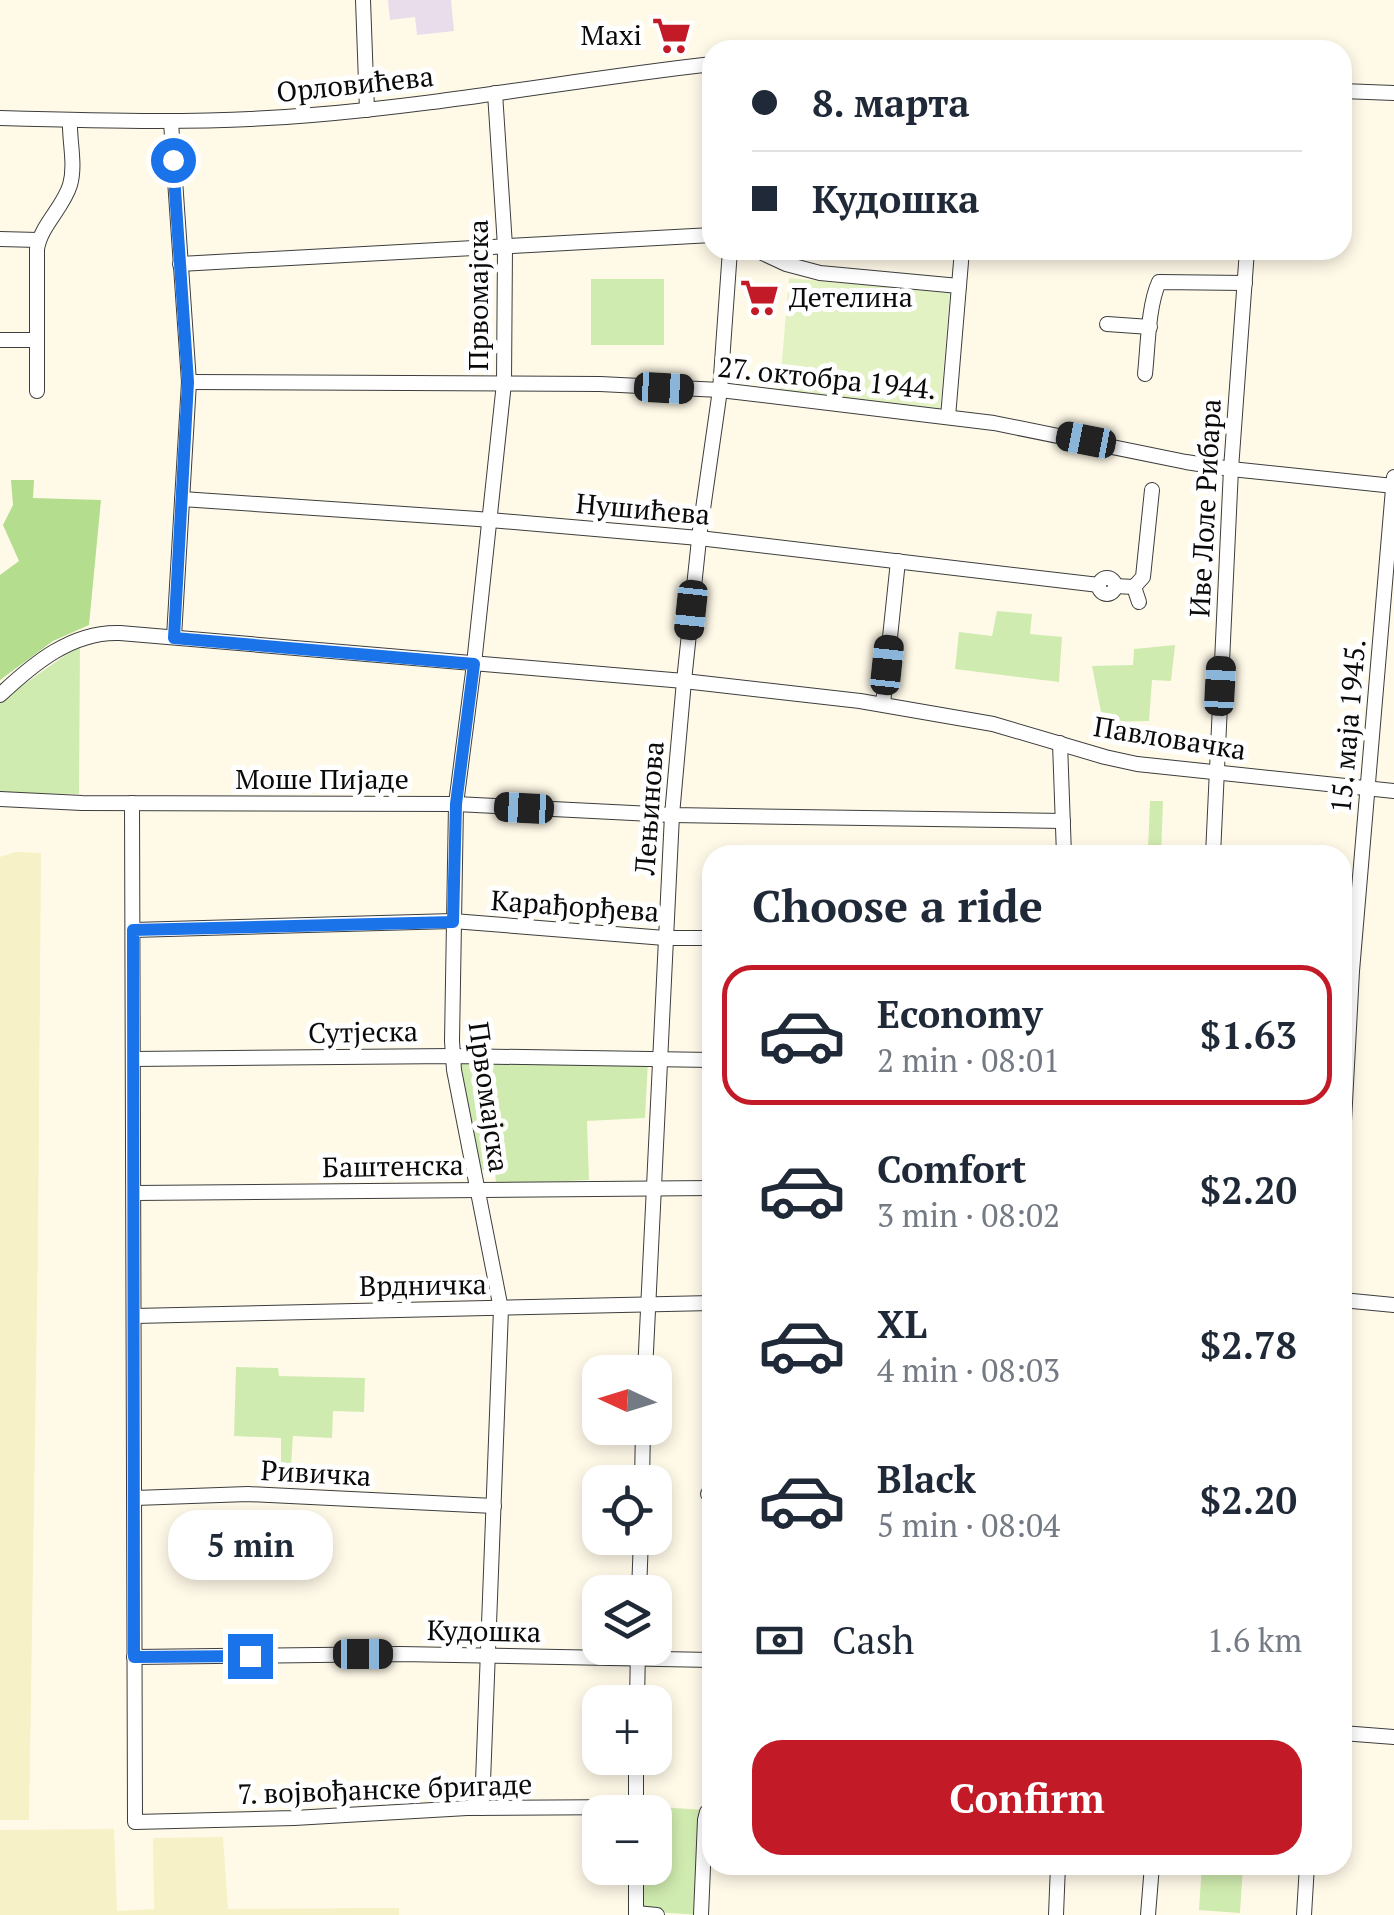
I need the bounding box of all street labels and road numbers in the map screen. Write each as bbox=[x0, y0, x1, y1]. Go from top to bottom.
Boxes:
street label: Орловићева bbox=[275, 57, 435, 110]
street label: Првомајска bbox=[459, 219, 496, 371]
street label: 27. октобра 1944. bbox=[716, 348, 938, 407]
street label: Иве Лоле Рибара bbox=[1180, 398, 1229, 618]
street label: Нушићева bbox=[575, 484, 712, 533]
street label: 15. маја 1945. bbox=[1321, 637, 1374, 815]
street label: Павловачка bbox=[1091, 707, 1249, 768]
street label: Лењинова bbox=[625, 740, 672, 877]
street label: Моше Пијаде bbox=[235, 760, 409, 797]
street label: Карађорђева bbox=[490, 881, 660, 930]
street label: Сутјеска bbox=[308, 1012, 418, 1051]
street label: Првомајска bbox=[461, 1019, 518, 1174]
street label: Баштенска bbox=[322, 1146, 464, 1185]
street label: Врдничка bbox=[359, 1265, 487, 1304]
street label: Ривичка bbox=[260, 1451, 372, 1494]
street label: Кудошка bbox=[427, 1611, 541, 1650]
street label: 7. војвођанске бригаде bbox=[237, 1765, 533, 1812]

